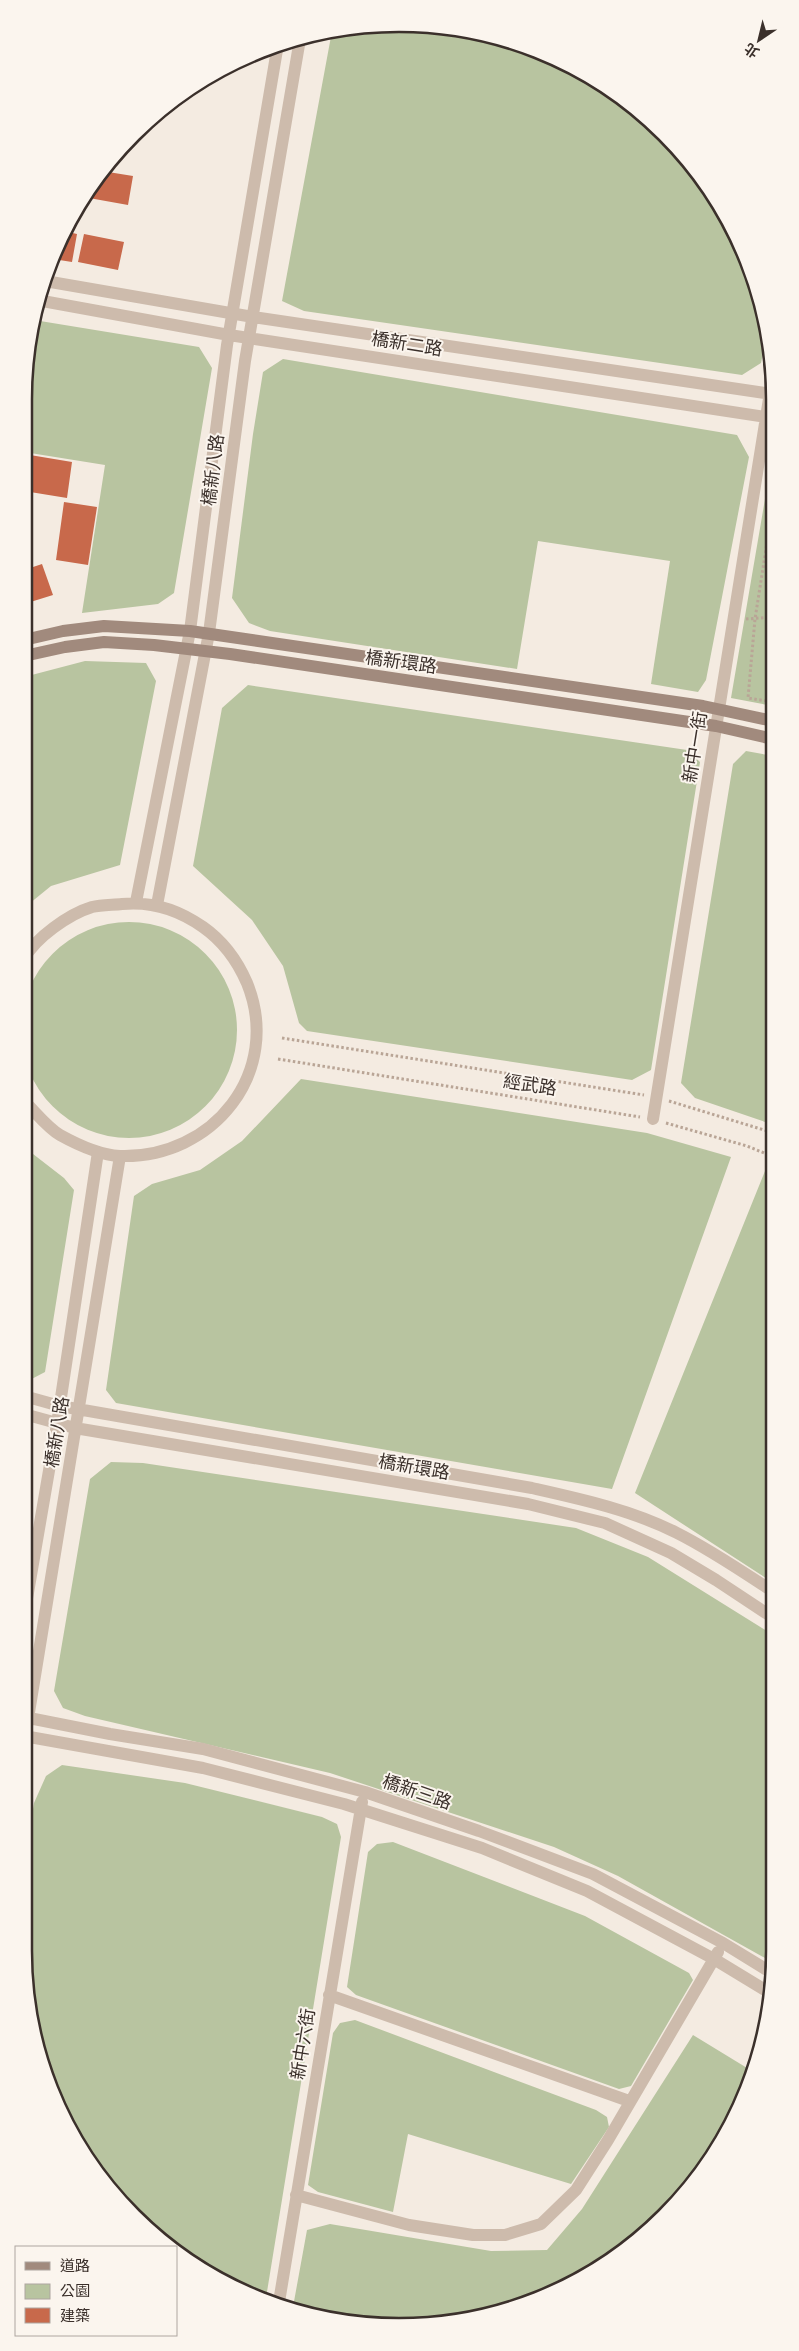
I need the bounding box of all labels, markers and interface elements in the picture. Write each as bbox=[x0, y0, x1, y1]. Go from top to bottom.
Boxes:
north arrow bbox=[734, 15, 784, 65]
text: 北 bbox=[741, 40, 762, 61]
street label: 橋新二路 bbox=[370, 328, 444, 360]
street label: 橋新八路 bbox=[198, 433, 227, 507]
street label: 橋新環路 bbox=[364, 646, 438, 677]
street label: 新中一街 bbox=[679, 710, 711, 784]
street label: 經武路 bbox=[502, 1070, 558, 1099]
street label: 橋新八路 bbox=[41, 1395, 73, 1469]
street label: 橋新環路 bbox=[377, 1450, 451, 1483]
street label: 橋新三路 bbox=[380, 1770, 455, 1813]
street label: 新中六街 bbox=[287, 2007, 319, 2081]
legend bbox=[15, 2246, 178, 2336]
text: 道路 bbox=[60, 2257, 90, 2275]
text: 公園 bbox=[60, 2282, 90, 2300]
text: 建築 bbox=[60, 2307, 90, 2325]

